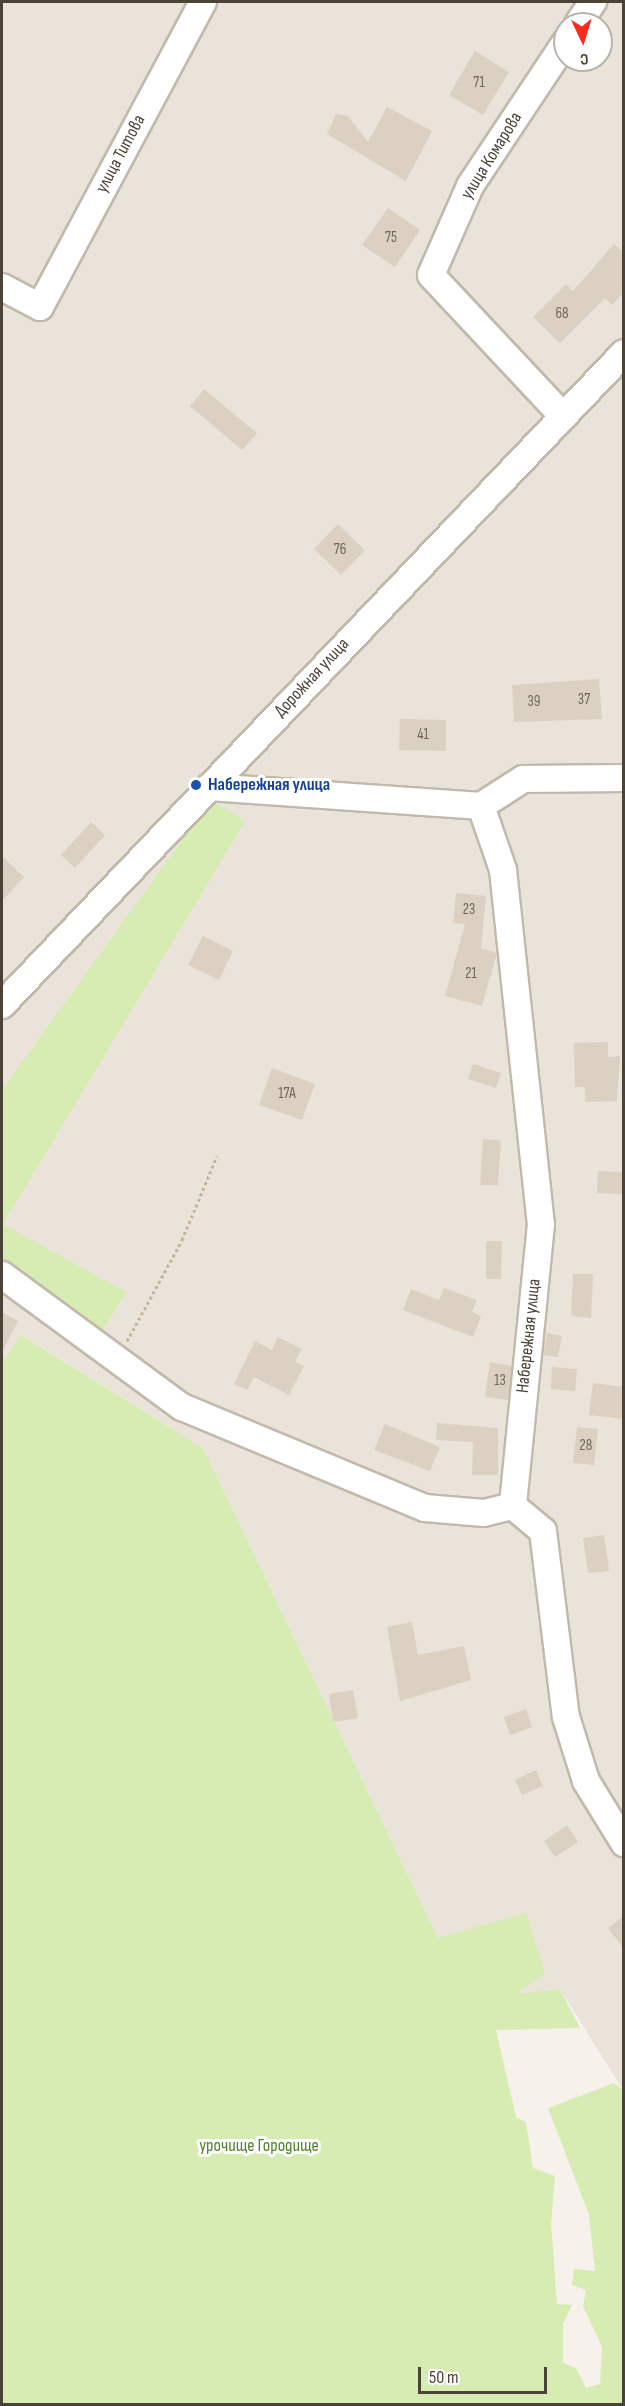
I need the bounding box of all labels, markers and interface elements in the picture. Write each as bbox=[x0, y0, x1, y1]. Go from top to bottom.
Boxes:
north arrow bbox=[553, 12, 613, 72]
text: С bbox=[579, 49, 589, 68]
house number: 71 bbox=[473, 74, 485, 92]
street label: улица Комарова bbox=[457, 109, 527, 203]
street label: улица Титова bbox=[92, 111, 150, 197]
house number: 75 bbox=[385, 229, 397, 247]
house number: 68 bbox=[555, 305, 569, 323]
house number: 76 bbox=[334, 541, 346, 559]
street label: Дорожная улица bbox=[270, 634, 354, 722]
house number: 37 bbox=[578, 691, 590, 709]
house number: 39 bbox=[528, 693, 540, 711]
house number: 41 bbox=[417, 726, 429, 744]
place label: Набережная улица bbox=[208, 774, 330, 796]
marker: Набережная улица bbox=[189, 778, 203, 792]
house number: 23 bbox=[463, 901, 475, 919]
house number: 21 bbox=[465, 965, 477, 983]
house number: 17А bbox=[278, 1085, 296, 1103]
street label: Набережная улица bbox=[512, 1278, 546, 1394]
house number: 13 bbox=[494, 1372, 506, 1390]
house number: 28 bbox=[580, 1437, 592, 1455]
park label: урочище Городище bbox=[199, 2135, 319, 2157]
scale bar bbox=[421, 2355, 550, 2393]
text: 50 m bbox=[429, 2367, 459, 2388]

